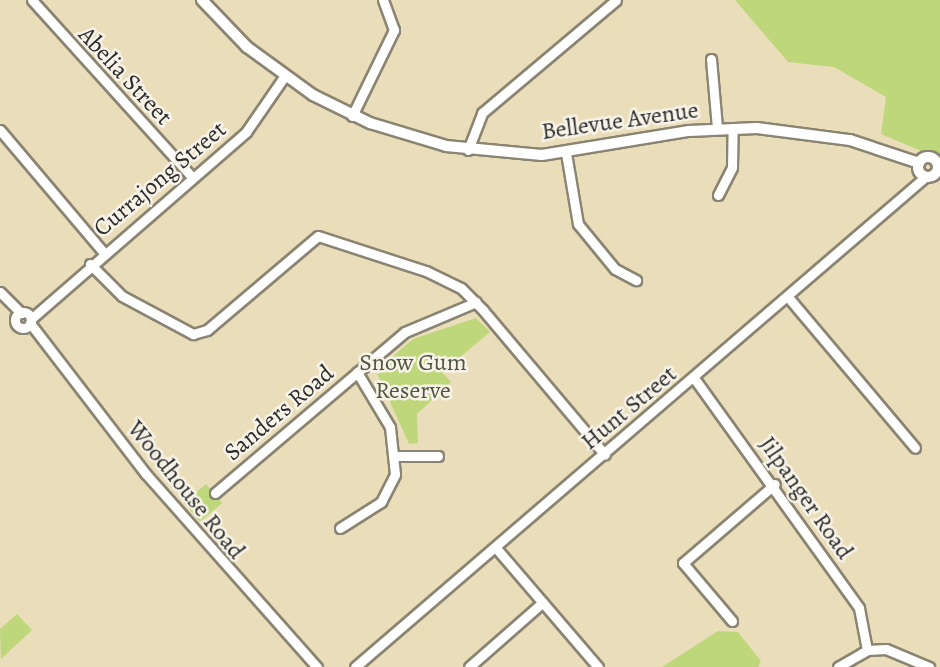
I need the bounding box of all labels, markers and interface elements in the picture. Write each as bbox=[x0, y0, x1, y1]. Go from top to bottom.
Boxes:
street label: Abelia Street bbox=[72, 21, 178, 131]
street label: Bellevue Avenue bbox=[540, 96, 700, 146]
street label: Currajong Street bbox=[88, 115, 232, 243]
park label: Snow Gum Reserve bbox=[359, 349, 467, 405]
street label: Sanders Road bbox=[219, 359, 339, 467]
street label: Hunt Street bbox=[575, 360, 683, 456]
street label: Woodhouse Road bbox=[121, 415, 251, 565]
street label: Jilpanger Road bbox=[753, 431, 859, 565]

